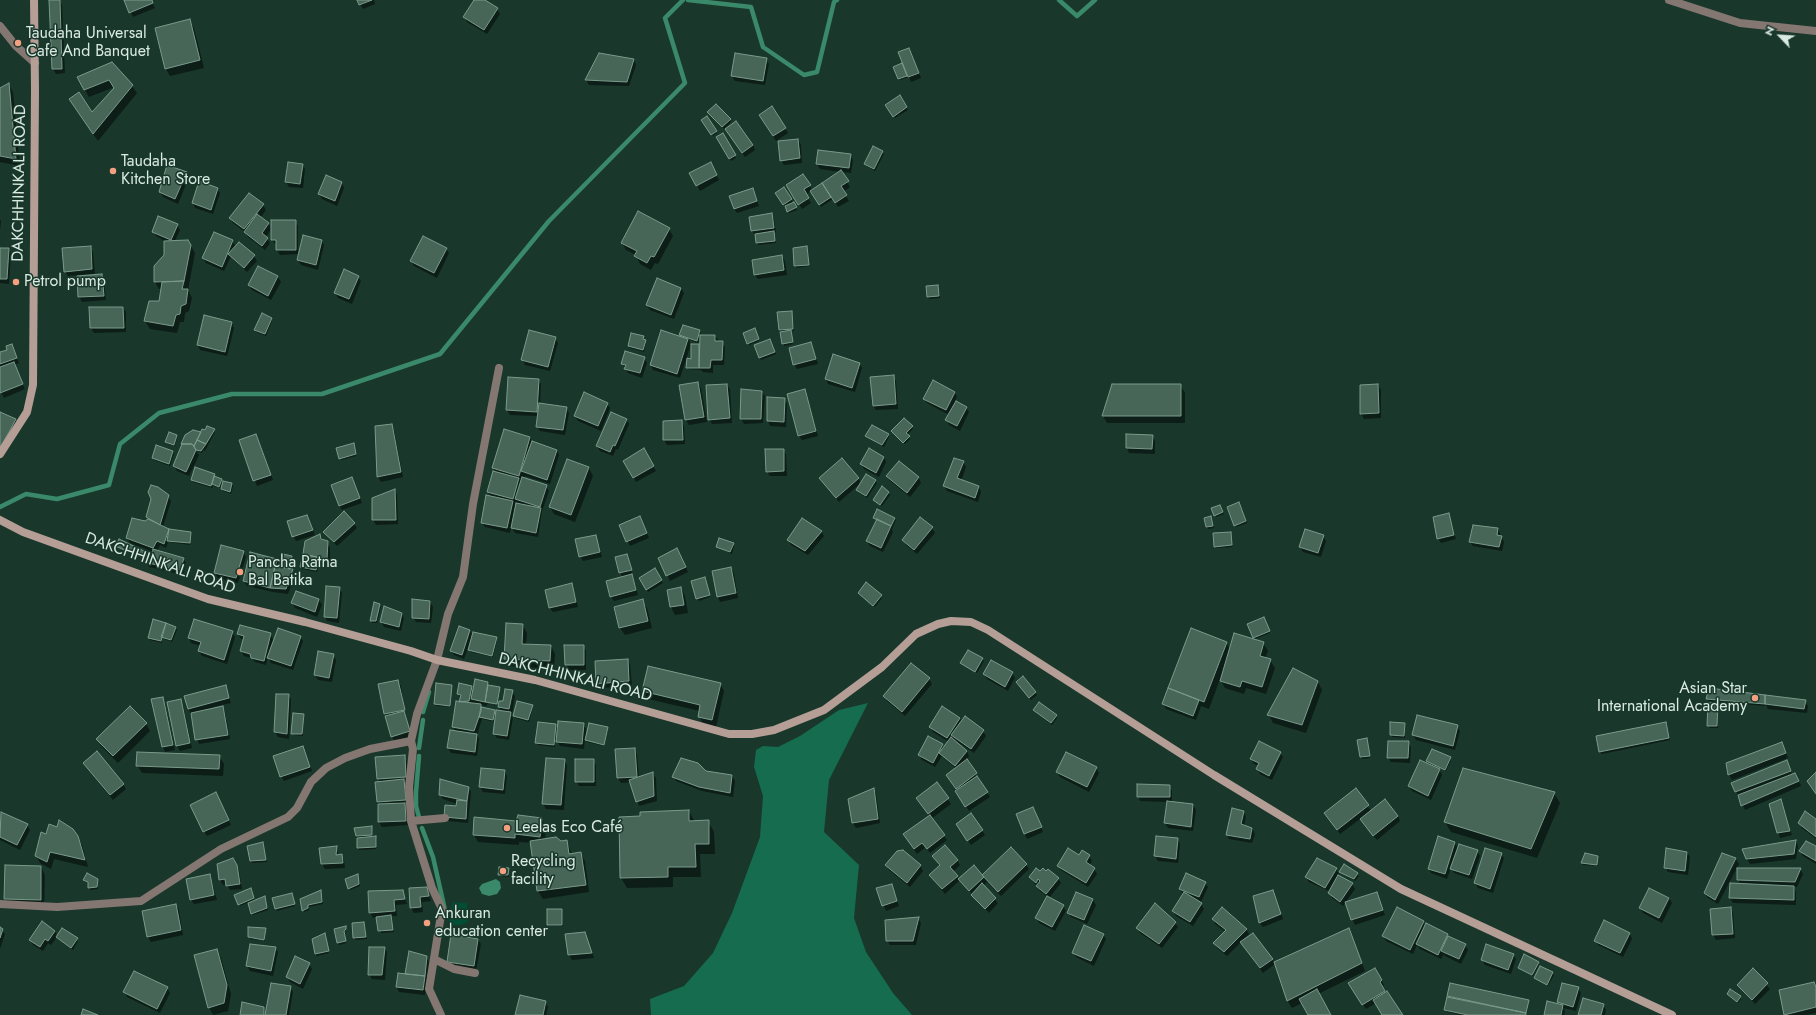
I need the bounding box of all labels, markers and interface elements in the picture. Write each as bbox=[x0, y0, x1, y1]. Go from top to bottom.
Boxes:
north arrow bbox=[1760, 16, 1800, 56]
place label: Taudaha Universal Cafe And Banquet bbox=[26, 24, 150, 62]
text: N bbox=[1760, 24, 1778, 38]
marker: Taudaha Universal Cafe And Banquet bbox=[13, 38, 23, 48]
street label: DAKCHHINKALI ROAD bbox=[9, 104, 31, 262]
place label: Taudaha Kitchen Store bbox=[121, 152, 210, 190]
marker: Taudaha Kitchen Store bbox=[108, 166, 118, 176]
place label: Petrol pump bbox=[24, 272, 106, 292]
marker: Petrol pump bbox=[11, 277, 21, 287]
street label: DAKCHHINKALI ROAD bbox=[82, 529, 238, 599]
place label: Pancha Ratna Bal Batika bbox=[248, 553, 338, 591]
marker: Pancha Ratna Bal Batika bbox=[235, 567, 245, 577]
street label: DAKCHHINKALI ROAD bbox=[496, 650, 654, 706]
place label: Asian Star International Academy bbox=[1597, 679, 1747, 717]
marker: Asian Star International Academy bbox=[1750, 693, 1760, 703]
place label: Leelas Eco Café bbox=[515, 818, 623, 838]
marker: Leelas Eco Café bbox=[502, 823, 512, 833]
place label: Recycling facility bbox=[511, 852, 576, 890]
marker: Recycling facility bbox=[498, 866, 508, 876]
place label: Ankuran education center bbox=[435, 904, 548, 942]
marker: Ankuran education center bbox=[422, 918, 432, 928]

